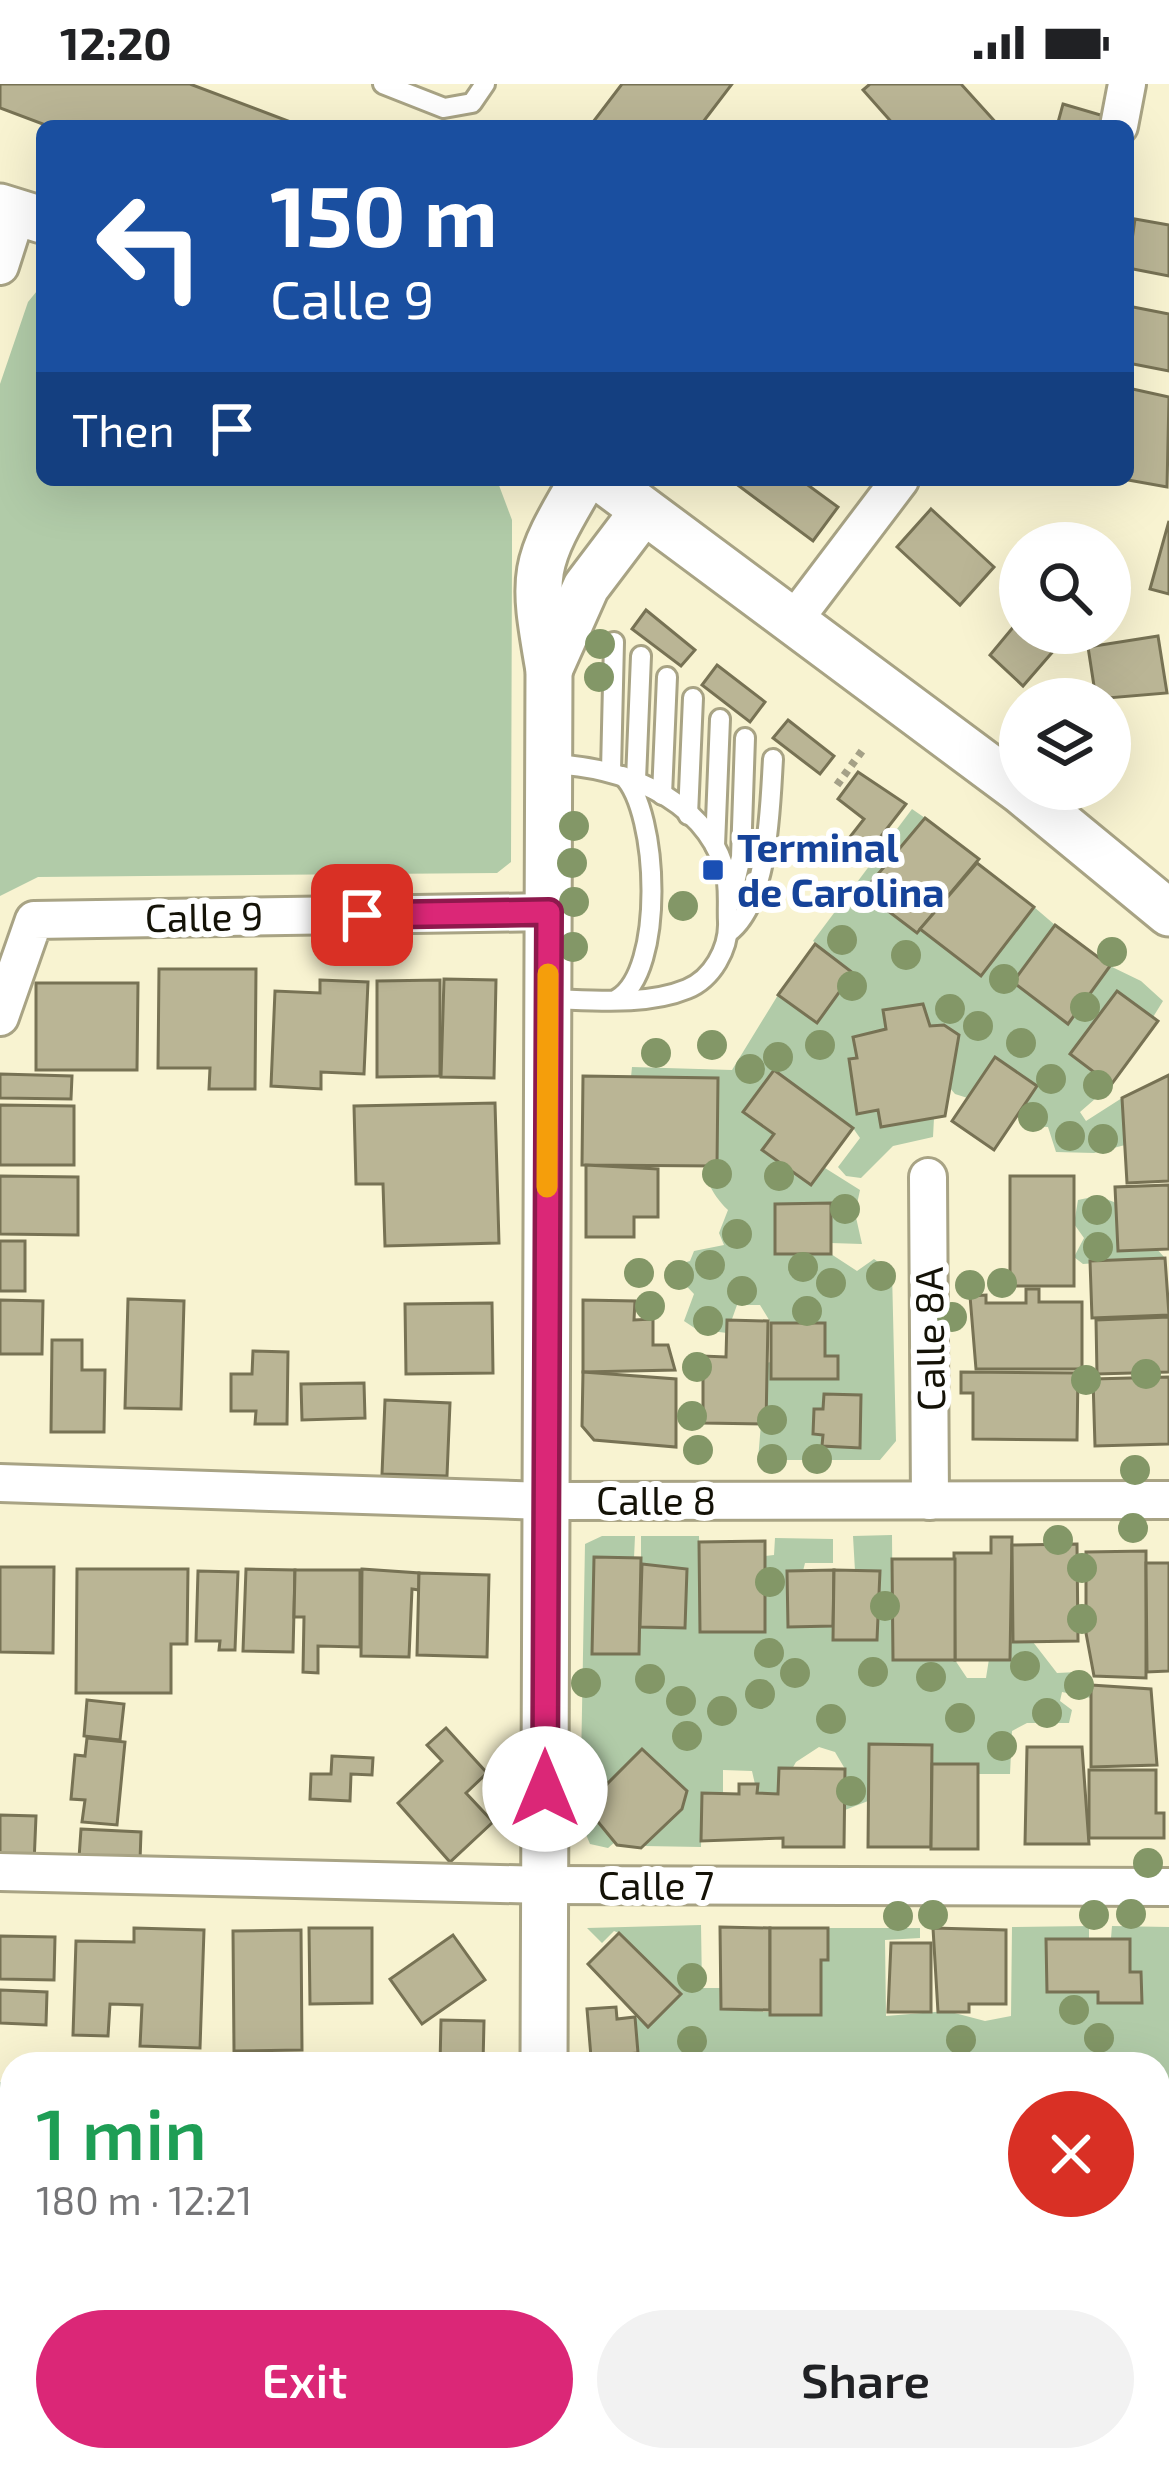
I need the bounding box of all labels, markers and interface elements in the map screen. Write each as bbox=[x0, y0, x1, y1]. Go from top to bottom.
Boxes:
text: 12:20 bbox=[60, 15, 172, 69]
text: 150 m bbox=[270, 163, 498, 264]
icon: left bbox=[72, 168, 228, 324]
text: Calle 9 bbox=[270, 265, 434, 330]
icon: arrive bbox=[199, 396, 265, 462]
text: Then bbox=[72, 402, 175, 456]
map controls bbox=[999, 522, 1131, 810]
button: search bbox=[999, 522, 1131, 654]
button: layers bbox=[999, 678, 1131, 810]
place label: Terminal de Carolina bbox=[737, 823, 944, 915]
marker: Terminal de Carolina bbox=[700, 857, 726, 883]
pin bbox=[311, 864, 413, 966]
icon: arrive bbox=[329, 882, 395, 948]
street label: Calle 9 bbox=[144, 891, 264, 940]
street label: Calle 8A bbox=[904, 1266, 953, 1412]
street label: Calle 8 bbox=[596, 1476, 716, 1523]
position arrow bbox=[482, 1726, 608, 1852]
street label: Calle 7 bbox=[598, 1861, 714, 1908]
text: 1 min bbox=[36, 2088, 207, 2174]
button: close bbox=[1008, 2091, 1134, 2217]
text: 180 m · 12:21 bbox=[36, 2176, 252, 2223]
button: Exit bbox=[36, 2310, 573, 2448]
button: Share bbox=[597, 2310, 1134, 2448]

